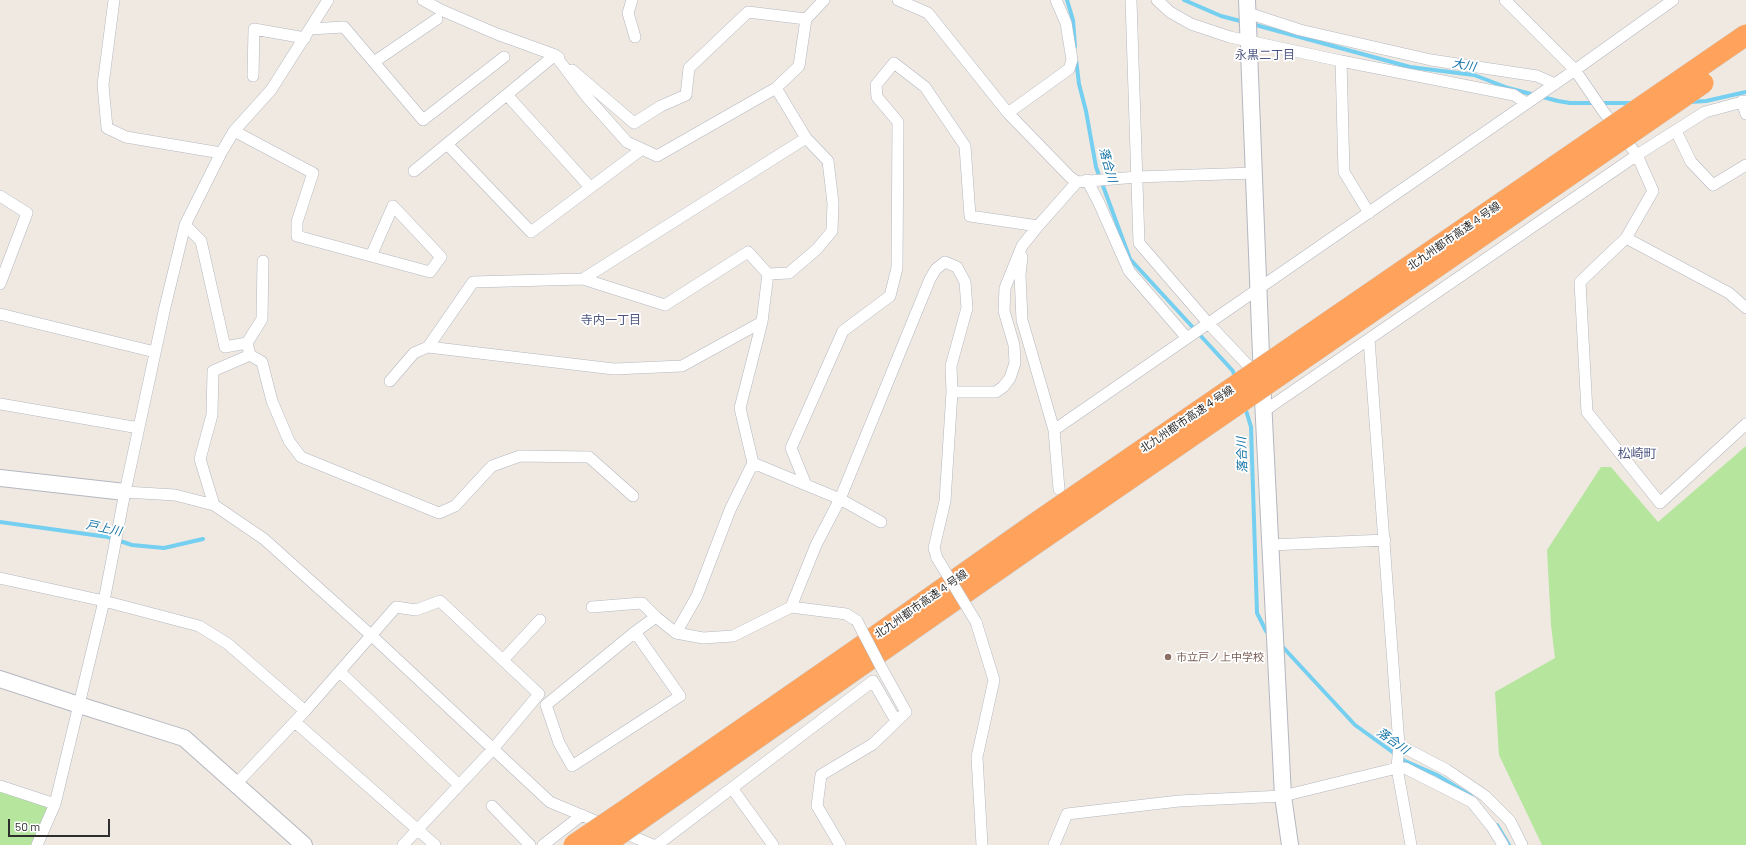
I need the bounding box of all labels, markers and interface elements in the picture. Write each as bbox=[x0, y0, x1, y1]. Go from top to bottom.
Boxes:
district label: 永黒二丁目 bbox=[1235, 48, 1295, 62]
water label: 大川 bbox=[1451, 56, 1477, 74]
water label: 落合川 bbox=[1096, 146, 1120, 184]
street label: 北九州都市高速４号線 bbox=[1405, 199, 1503, 273]
district label: 寺内一丁目 bbox=[581, 313, 641, 327]
street label: 北九州都市高速４号線 bbox=[1138, 383, 1236, 455]
water label: 落合川 bbox=[1234, 437, 1250, 473]
district label: 松崎町 bbox=[1618, 446, 1656, 462]
water label: 戸上川 bbox=[85, 517, 123, 539]
street label: 北九州都市高速４号線 bbox=[872, 567, 970, 641]
place label: 市立戸ノ上中学校 bbox=[1176, 650, 1264, 664]
marker: 市立戸ノ上中学校 bbox=[1163, 652, 1173, 662]
water label: 落合川 bbox=[1374, 725, 1412, 757]
scale bar bbox=[10, 811, 112, 837]
text: 50 m bbox=[15, 819, 40, 833]

